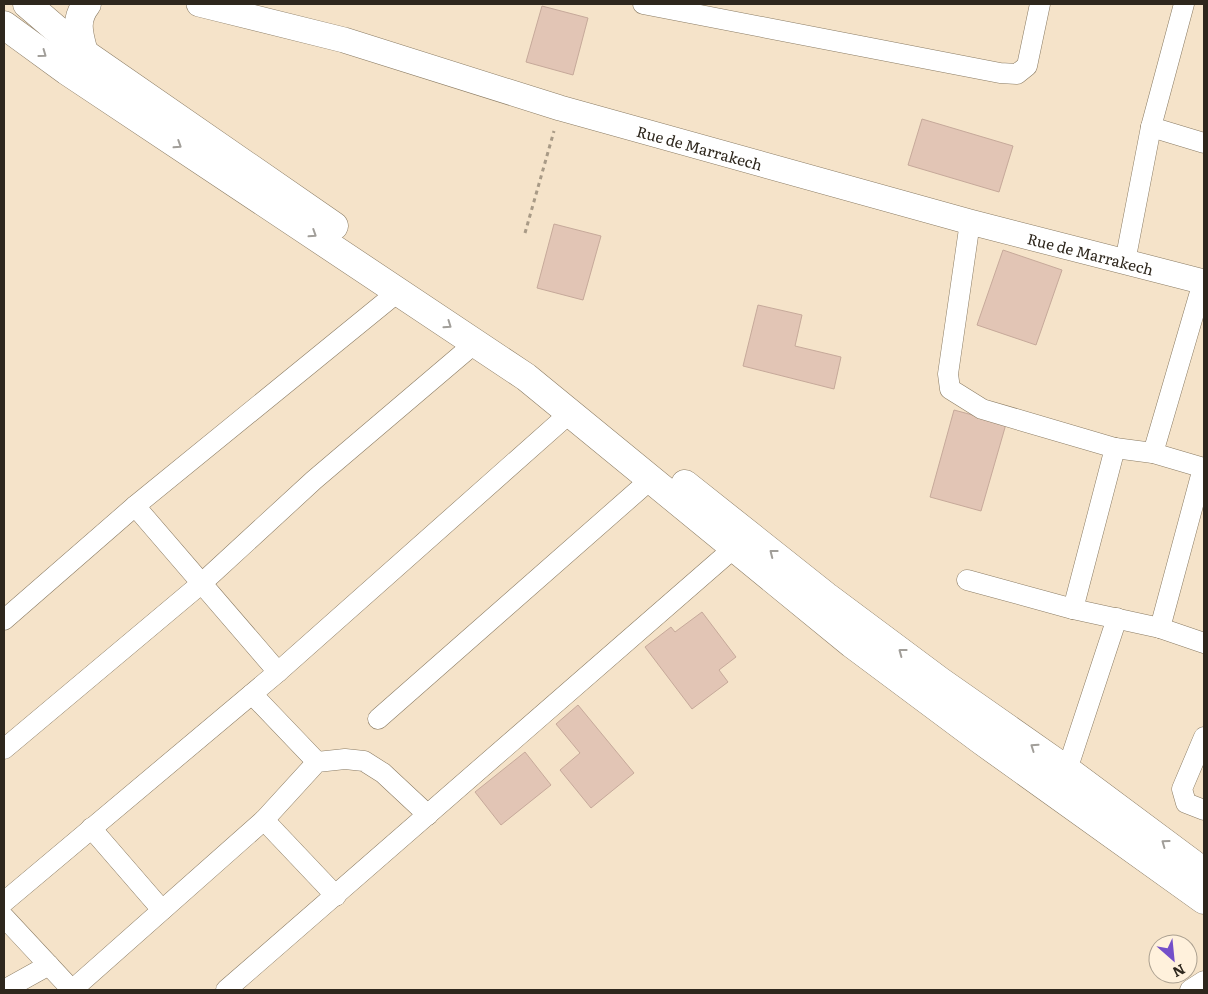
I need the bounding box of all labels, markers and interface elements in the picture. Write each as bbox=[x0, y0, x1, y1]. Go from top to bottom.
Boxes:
one-way arrow bbox=[37, 48, 47, 57]
street label: Rue de Marrakech bbox=[634, 118, 765, 175]
one-way arrow bbox=[172, 138, 181, 148]
street label: Rue de Marrakech bbox=[1025, 226, 1156, 280]
one-way arrow bbox=[308, 228, 317, 237]
one-way arrow bbox=[442, 319, 452, 328]
one-way arrow bbox=[770, 551, 779, 559]
one-way arrow bbox=[898, 649, 908, 658]
one-way arrow bbox=[1030, 744, 1040, 753]
one-way arrow bbox=[1161, 840, 1171, 849]
north arrow bbox=[1148, 934, 1198, 984]
text: N bbox=[1169, 960, 1189, 983]

